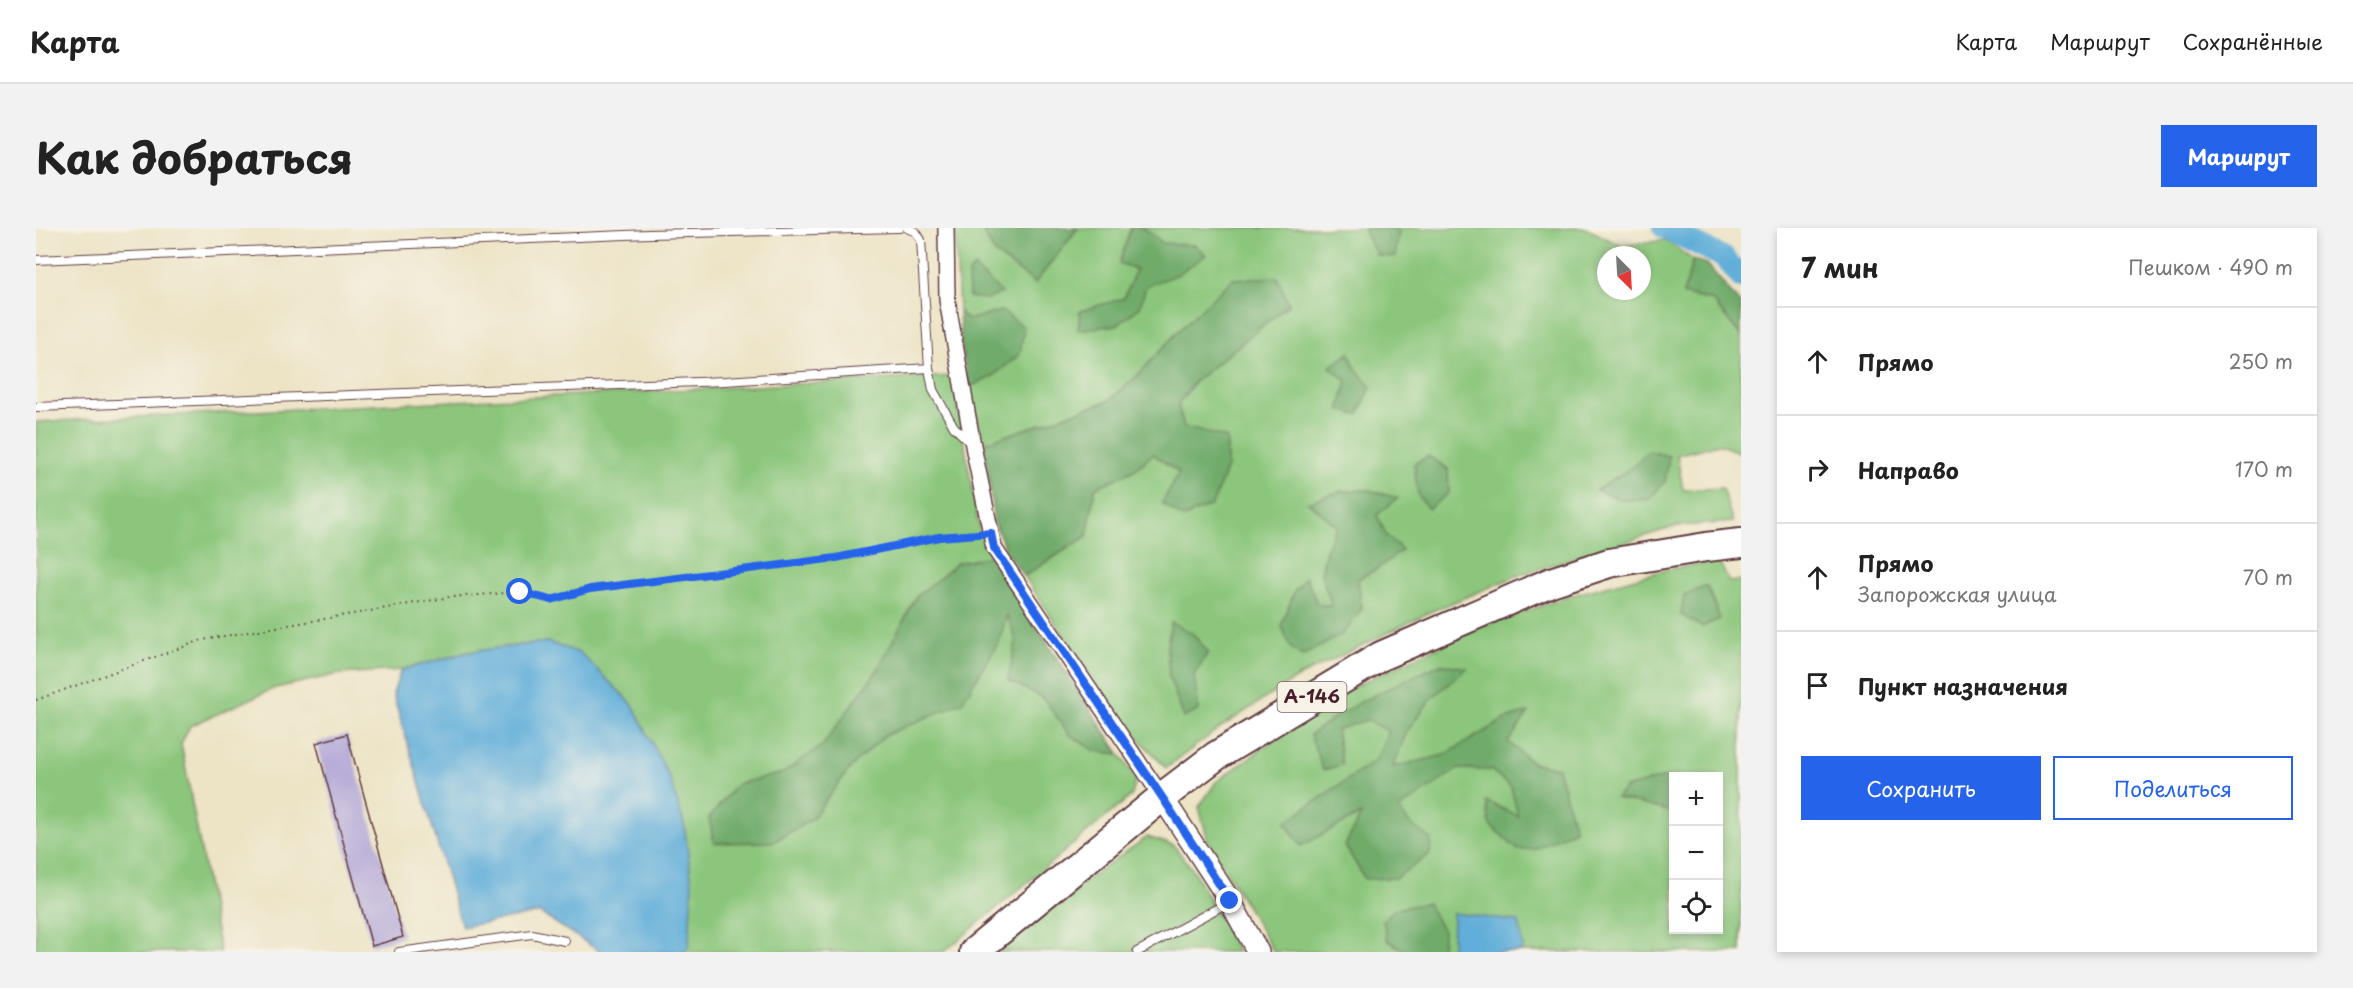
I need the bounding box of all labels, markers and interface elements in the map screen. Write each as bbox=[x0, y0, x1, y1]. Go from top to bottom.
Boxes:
text: Карта bbox=[30, 20, 120, 63]
text: Карта bbox=[1956, 25, 2017, 57]
text: Маршрут bbox=[2050, 25, 2150, 57]
text: Сохранённые bbox=[2183, 25, 2323, 57]
text: Как добраться bbox=[36, 125, 353, 188]
button: Маршрут bbox=[2161, 125, 2317, 187]
north arrow bbox=[1597, 246, 1651, 300]
text: 7 мин bbox=[1801, 248, 1879, 287]
text: Пешком · 490 m bbox=[2128, 252, 2293, 282]
icon: ahead bbox=[1801, 345, 1834, 378]
text: Прямо bbox=[1858, 345, 1933, 378]
text: 250 m bbox=[2229, 346, 2293, 376]
icon: right bbox=[1801, 453, 1834, 486]
text: Направо bbox=[1858, 453, 1959, 486]
text: 170 m bbox=[2235, 454, 2293, 484]
text: Прямо bbox=[1858, 546, 1933, 579]
icon: ahead bbox=[1801, 561, 1834, 594]
text: 70 m bbox=[2243, 562, 2293, 592]
route start bbox=[506, 578, 532, 604]
text: Запорожская улица bbox=[1858, 579, 2057, 609]
icon: arrive bbox=[1801, 669, 1834, 702]
text: Пункт назначения bbox=[1858, 669, 2068, 702]
road number: А-146 bbox=[1278, 682, 1346, 712]
button: Сохранить bbox=[1801, 756, 2041, 820]
button: Поделиться bbox=[2053, 756, 2293, 820]
map controls bbox=[1669, 772, 1723, 934]
button: + bbox=[1669, 772, 1723, 826]
button: − bbox=[1669, 826, 1723, 880]
button: locate bbox=[1669, 880, 1723, 934]
route end bbox=[1216, 887, 1242, 913]

